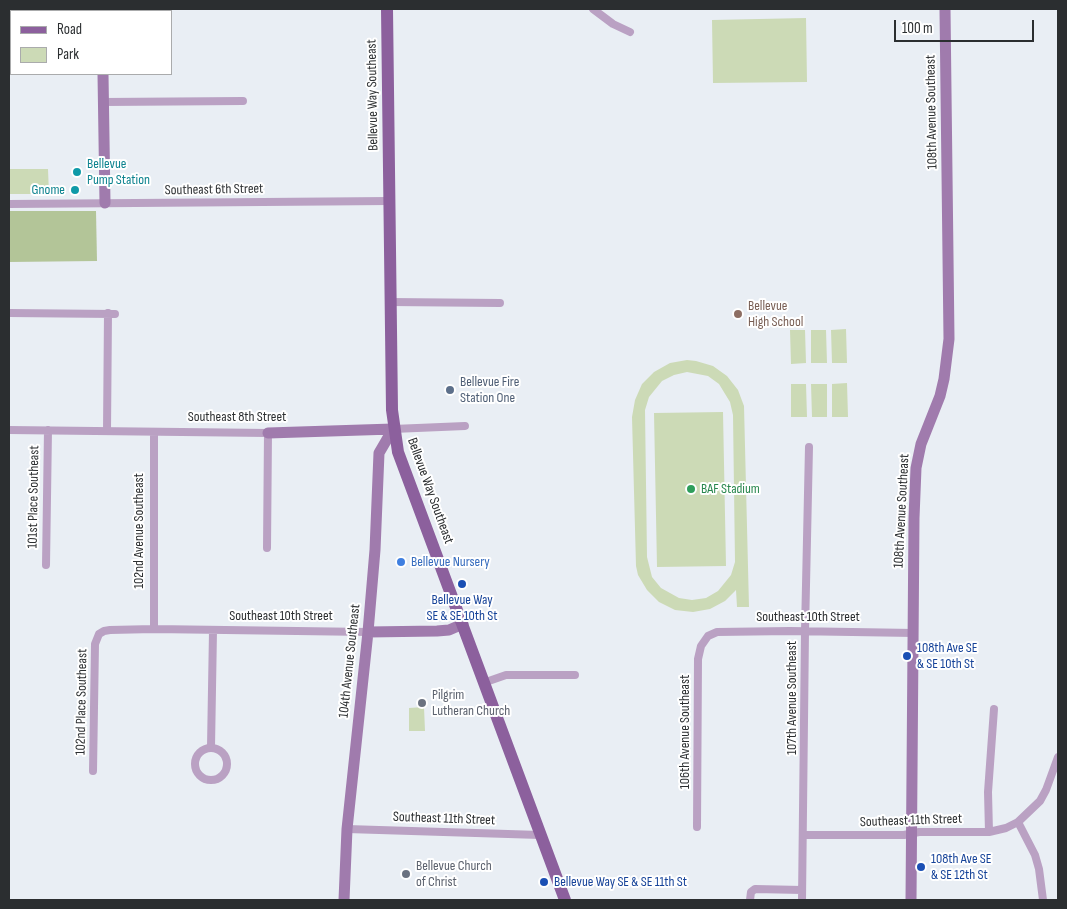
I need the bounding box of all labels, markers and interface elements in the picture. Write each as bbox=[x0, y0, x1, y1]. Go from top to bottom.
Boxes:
legend bbox=[10, 10, 172, 75]
scale bar bbox=[897, 10, 1037, 42]
text: 100 m bbox=[902, 19, 933, 38]
text: Road bbox=[57, 20, 82, 39]
street label: Bellevue Way Southeast bbox=[364, 39, 382, 151]
text: Park bbox=[57, 45, 79, 64]
street label: 108th Avenue Southeast bbox=[923, 55, 941, 169]
place label: Bellevue Pump Station bbox=[87, 156, 150, 188]
marker: Bellevue Pump Station bbox=[71, 166, 83, 178]
street label: Southeast 6th Street bbox=[165, 181, 263, 199]
place label: Gnome bbox=[32, 182, 65, 198]
marker: Gnome bbox=[69, 184, 81, 196]
place label: Bellevue High School bbox=[748, 298, 803, 331]
marker: Bellevue High School bbox=[732, 308, 744, 320]
place label: Bellevue Fire Station One bbox=[460, 374, 519, 407]
marker: Bellevue Fire Station One bbox=[444, 384, 456, 396]
street label: Southeast 8th Street bbox=[188, 409, 286, 425]
street label: Bellevue Way Southeast bbox=[403, 436, 457, 546]
street label: 101st Place Southeast bbox=[25, 445, 43, 549]
street label: 108th Avenue Southeast bbox=[891, 453, 913, 569]
street label: 102nd Avenue Southeast bbox=[131, 473, 147, 589]
place label: BAF Stadium bbox=[701, 481, 760, 497]
marker: BAF Stadium bbox=[685, 483, 697, 495]
place label: Bellevue Nursery bbox=[411, 554, 490, 570]
marker: Bellevue Nursery bbox=[395, 556, 407, 568]
marker: Bellevue Way SE & SE 10th St bbox=[456, 578, 468, 590]
place label: Bellevue Way SE & SE 10th St bbox=[426, 592, 498, 624]
street label: 104th Avenue Southeast bbox=[336, 603, 364, 719]
street label: Southeast 10th Street bbox=[229, 608, 333, 624]
street label: Southeast 10th Street bbox=[756, 609, 860, 625]
place label: 108th Ave SE & SE 10th St bbox=[917, 640, 978, 672]
street label: 107th Avenue Southeast bbox=[784, 641, 800, 755]
street label: 102nd Place Southeast bbox=[73, 649, 91, 755]
marker: 108th Ave SE & SE 10th St bbox=[901, 650, 913, 662]
street label: 106th Avenue Southeast bbox=[677, 675, 693, 789]
place label: Pilgrim Lutheran Church bbox=[432, 687, 510, 720]
marker: Pilgrim Lutheran Church bbox=[416, 697, 428, 709]
street label: Southeast 11th Street bbox=[393, 809, 495, 829]
street label: Southeast 11th Street bbox=[860, 811, 962, 831]
place label: 108th Ave SE & SE 12th St bbox=[931, 851, 992, 884]
place label: Bellevue Church of Christ bbox=[416, 858, 492, 890]
marker: 108th Ave SE & SE 12th St bbox=[915, 861, 927, 873]
marker: Bellevue Church of Christ bbox=[400, 868, 412, 880]
place label: Bellevue Way SE & SE 11th St bbox=[554, 874, 687, 890]
marker: Bellevue Way SE & SE 11th St bbox=[538, 876, 550, 888]

